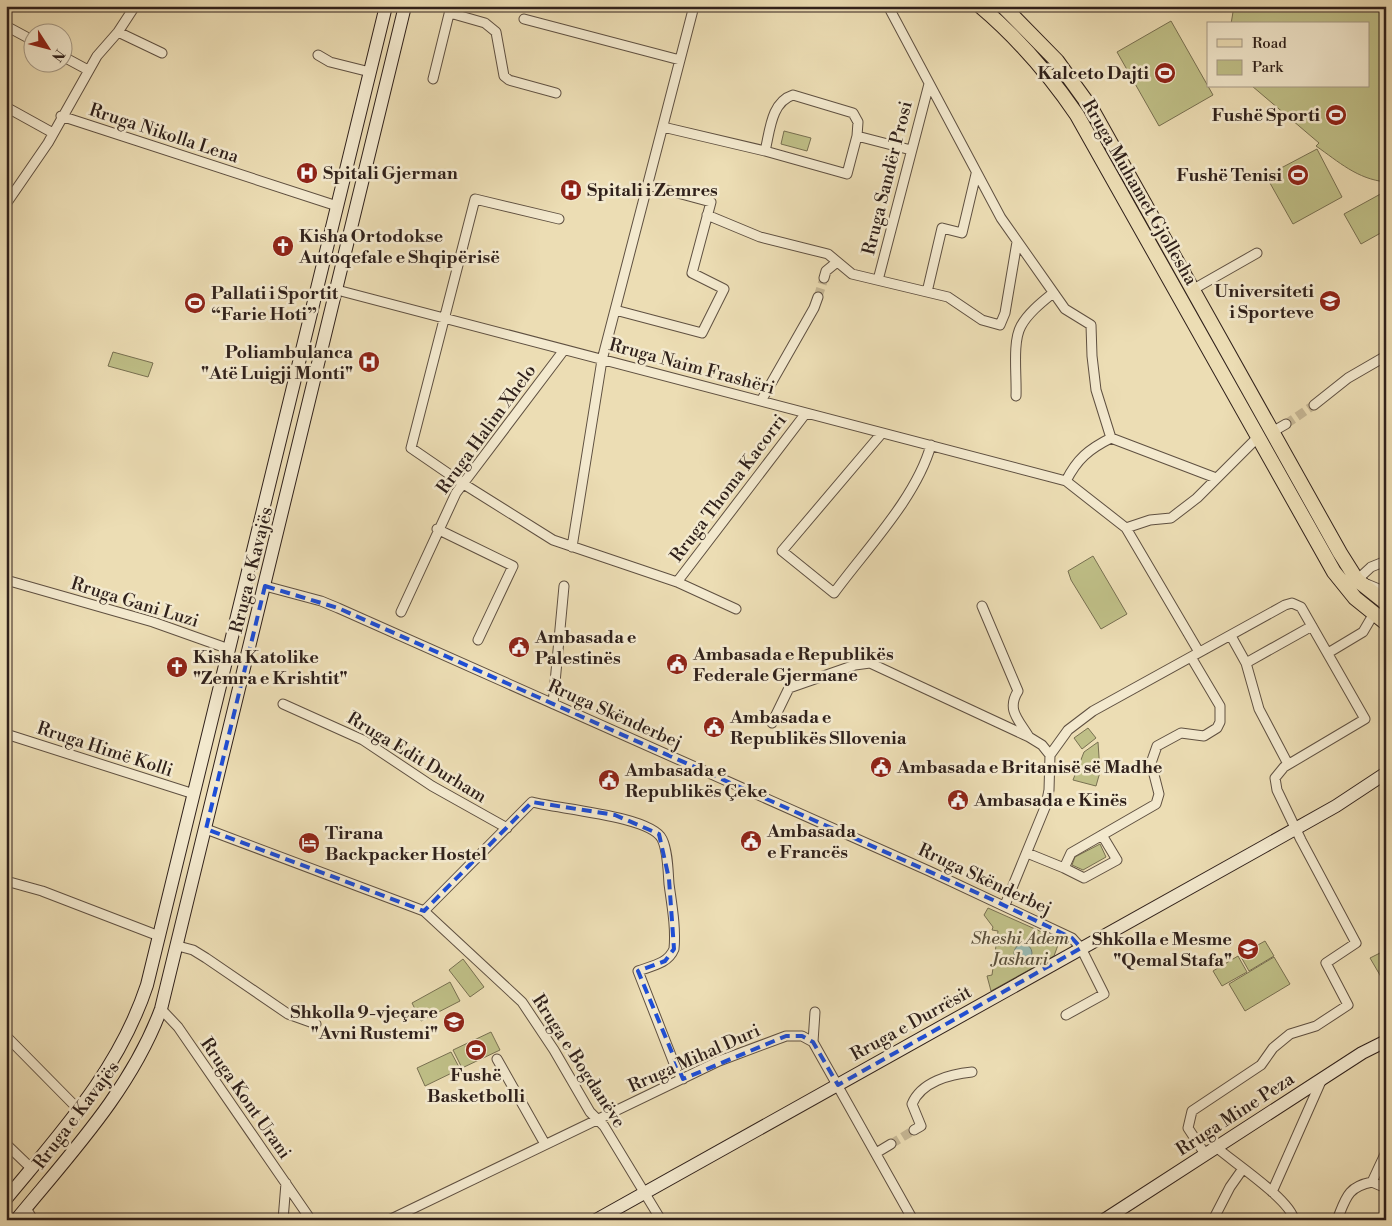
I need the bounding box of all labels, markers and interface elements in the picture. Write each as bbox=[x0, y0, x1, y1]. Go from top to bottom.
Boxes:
north arrow bbox=[22, 22, 72, 72]
legend bbox=[1207, 22, 1370, 88]
text: Road bbox=[1252, 34, 1287, 53]
text: N bbox=[47, 45, 68, 65]
text: Park bbox=[1252, 58, 1284, 77]
sports icon: Kalceto Dajti bbox=[1153, 61, 1177, 85]
place label: Kalceto Dajti bbox=[1037, 62, 1149, 85]
street label: Rruga Muhamet Gjollesha bbox=[1077, 95, 1203, 290]
street label: Rruga Nikolla Lena bbox=[86, 98, 242, 169]
street label: Rruga Sandër Prosi bbox=[857, 99, 918, 258]
sports icon: Fushë Sporti bbox=[1324, 103, 1348, 127]
place label: Fushë Sporti bbox=[1212, 104, 1320, 127]
hospital icon: Spitali Gjerman bbox=[295, 161, 319, 185]
place label: Spitali Gjerman bbox=[323, 162, 458, 185]
sports icon: Fushë Tenisi bbox=[1286, 163, 1310, 187]
place label: Fushë Tenisi bbox=[1176, 164, 1282, 187]
hospital icon: Spitali i Zemres bbox=[559, 178, 583, 202]
place label: Spitali i Zemres bbox=[587, 179, 718, 202]
place label: Kisha Ortodokse Autoqefale e Shqipërisë bbox=[298, 225, 500, 269]
church icon: Kisha Ortodokse Autoqefale e Shqipërisë bbox=[271, 234, 295, 258]
place label: Universiteti i Sporteve bbox=[1214, 280, 1314, 324]
place label: Pallati i Sportit “Farie Hoti” bbox=[211, 282, 339, 326]
school or university icon: Universiteti i Sporteve bbox=[1318, 289, 1342, 313]
sports icon: Pallati i Sportit “Farie Hoti” bbox=[183, 291, 207, 315]
street label: Rruga Naim Frashëri bbox=[606, 333, 777, 400]
place label: Poliambulanca "Atë Luigji Monti" bbox=[201, 341, 353, 385]
hospital icon: Poliambulanca "Atë Luigji Monti" bbox=[357, 350, 381, 374]
street label: Rruga Halim Xhelo bbox=[432, 360, 541, 499]
street label: Rruga Thoma Kacorri bbox=[665, 410, 792, 567]
street label: Rruga e Kavajës bbox=[225, 504, 278, 636]
street label: Rruga Gani Luzi bbox=[68, 572, 202, 633]
place label: Ambasada e Palestinës bbox=[534, 626, 637, 670]
public building icon: Ambasada e Palestinës bbox=[507, 635, 531, 659]
place label: Ambasada e Republikës Federale Gjermane bbox=[692, 643, 894, 687]
place label: Kisha Katolike "Zemra e Krishtit" bbox=[193, 646, 348, 690]
public building icon: Ambasada e Republikës Federale Gjermane bbox=[665, 652, 689, 676]
church icon: Kisha Katolike "Zemra e Krishtit" bbox=[165, 655, 189, 679]
street label: Rruga Skënderbej bbox=[544, 675, 686, 754]
place label: Ambasada e Republikës Sllovenia bbox=[729, 706, 907, 750]
street label: Rruga Edit Durham bbox=[343, 707, 491, 808]
public building icon: Ambasada e Republikës Sllovenia bbox=[702, 715, 726, 739]
street label: Rruga Himë Kolli bbox=[34, 717, 176, 782]
public building icon: Ambasada e Britanisë së Madhe bbox=[869, 755, 893, 779]
place label: Ambasada e Britanisë së Madhe bbox=[896, 756, 1163, 779]
place label: Ambasada e Republikës Çeke bbox=[624, 759, 768, 803]
public building icon: Ambasada e Republikës Çeke bbox=[597, 768, 621, 792]
public building icon: Ambasada e Kinës bbox=[946, 788, 970, 812]
place label: Ambasada e Kinës bbox=[973, 789, 1127, 812]
place label: Ambasada e Francës bbox=[766, 820, 856, 864]
place label: Tirana Backpacker Hostel bbox=[325, 822, 487, 866]
public building icon: Ambasada e Francës bbox=[739, 829, 763, 853]
hotel icon: Tirana Backpacker Hostel bbox=[297, 831, 321, 855]
street label: Rruga Skënderbej bbox=[914, 838, 1055, 920]
park label: Sheshi Adem Jashari bbox=[971, 927, 1069, 971]
place label: Shkolla e Mesme "Qemal Stafa" bbox=[1092, 928, 1232, 972]
school or university icon: Shkolla e Mesme "Qemal Stafa" bbox=[1236, 937, 1260, 961]
street label: Rruga e Durrësit bbox=[847, 980, 976, 1066]
street label: Rruga e Bogdanëve bbox=[527, 990, 630, 1132]
place label: Shkolla 9-vjeçare "Avni Rustemi" bbox=[290, 1001, 438, 1045]
school or university icon: Shkolla 9-vjeçare "Avni Rustemi" bbox=[442, 1010, 466, 1034]
street label: Rruga Mihal Duri bbox=[625, 1019, 764, 1098]
street label: Rruga Kont Urani bbox=[195, 1033, 296, 1164]
sports icon: Fushë Basketbolli bbox=[464, 1038, 488, 1062]
street label: Rruga e Kavajës bbox=[28, 1057, 125, 1174]
place label: Fushë Basketbolli bbox=[427, 1064, 525, 1108]
street label: Rruga Mine Peza bbox=[1172, 1067, 1300, 1161]

